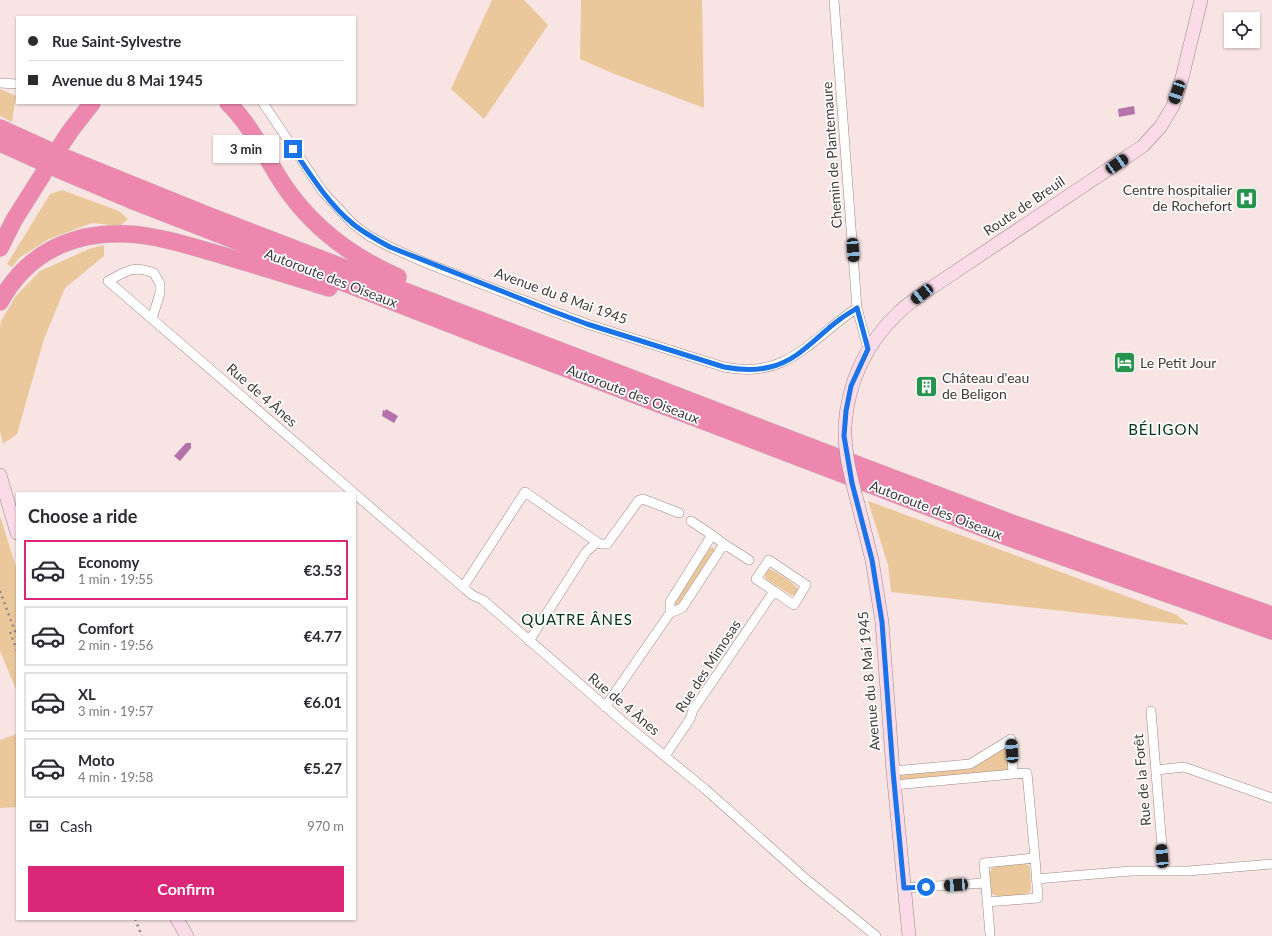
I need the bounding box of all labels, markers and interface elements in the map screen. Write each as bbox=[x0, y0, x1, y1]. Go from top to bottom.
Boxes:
map controls bbox=[1224, 12, 1260, 48]
button: locate bbox=[1224, 12, 1260, 48]
text: Rue Saint-Sylvestre bbox=[52, 32, 181, 50]
text: Avenue du 8 Mai 1945 bbox=[52, 71, 203, 89]
car bbox=[1167, 79, 1187, 105]
street label: Chemin de Plantemaure bbox=[818, 81, 845, 229]
callout: 3 min bbox=[213, 135, 279, 163]
route end bbox=[284, 140, 302, 158]
text: 3 min bbox=[230, 141, 262, 157]
car bbox=[1104, 152, 1130, 176]
street label: Route de Breuil bbox=[980, 172, 1068, 239]
place label: Centre hospitalier de Rochefort bbox=[1123, 181, 1232, 214]
hospital icon: Centre hospitalier de Rochefort bbox=[1234, 185, 1260, 211]
car bbox=[846, 238, 860, 262]
street label: Autoroute des Oiseaux bbox=[262, 244, 400, 311]
street label: Avenue du 8 Mai 1945 bbox=[492, 264, 630, 327]
car bbox=[909, 282, 935, 306]
hotel icon: Le Petit Jour bbox=[1111, 350, 1137, 376]
place label: Le Petit Jour bbox=[1140, 354, 1216, 371]
street label: Rue de 4 Ânes bbox=[224, 359, 301, 430]
street label: Autoroute des Oiseaux bbox=[564, 360, 702, 427]
place label: Château d'eau de Beligon bbox=[942, 369, 1029, 402]
building icon: Château d'eau de Beligon bbox=[913, 373, 939, 399]
district label: BÉLIGON bbox=[1128, 420, 1200, 438]
street label: Autoroute des Oiseaux bbox=[867, 476, 1005, 543]
text: Choose a ride bbox=[28, 505, 137, 527]
icon: car bbox=[30, 552, 66, 588]
text: Economy bbox=[78, 553, 139, 571]
text: €3.53 bbox=[304, 561, 342, 579]
text: 1 min · 19:55 bbox=[78, 571, 153, 587]
district label: QUATRE ÂNES bbox=[521, 610, 633, 628]
street label: Avenue du 8 Mai 1945 bbox=[854, 611, 883, 752]
street label: Rue des Mimosas bbox=[671, 616, 744, 715]
icon: car bbox=[30, 618, 66, 654]
text: Comfort bbox=[78, 619, 134, 637]
text: €4.77 bbox=[304, 627, 342, 645]
text: 2 min · 19:56 bbox=[78, 637, 153, 653]
street label: Rue de 4 Ânes bbox=[585, 669, 664, 738]
icon: car bbox=[30, 684, 66, 720]
text: XL bbox=[78, 685, 96, 703]
text: €6.01 bbox=[304, 693, 342, 711]
text: 3 min · 19:57 bbox=[78, 703, 153, 719]
street label: Rue de la Forêt bbox=[1129, 733, 1154, 827]
car bbox=[1005, 739, 1019, 763]
icon: car bbox=[30, 750, 66, 786]
text: Moto bbox=[78, 751, 115, 769]
text: €5.27 bbox=[304, 759, 342, 777]
text: 4 min · 19:58 bbox=[78, 769, 153, 785]
icon: cash bbox=[28, 815, 50, 837]
text: Cash bbox=[60, 817, 92, 835]
text: 970 m bbox=[307, 818, 344, 834]
car bbox=[1155, 844, 1169, 868]
button: Confirm bbox=[28, 866, 344, 912]
route start bbox=[917, 878, 935, 896]
car bbox=[944, 878, 968, 892]

